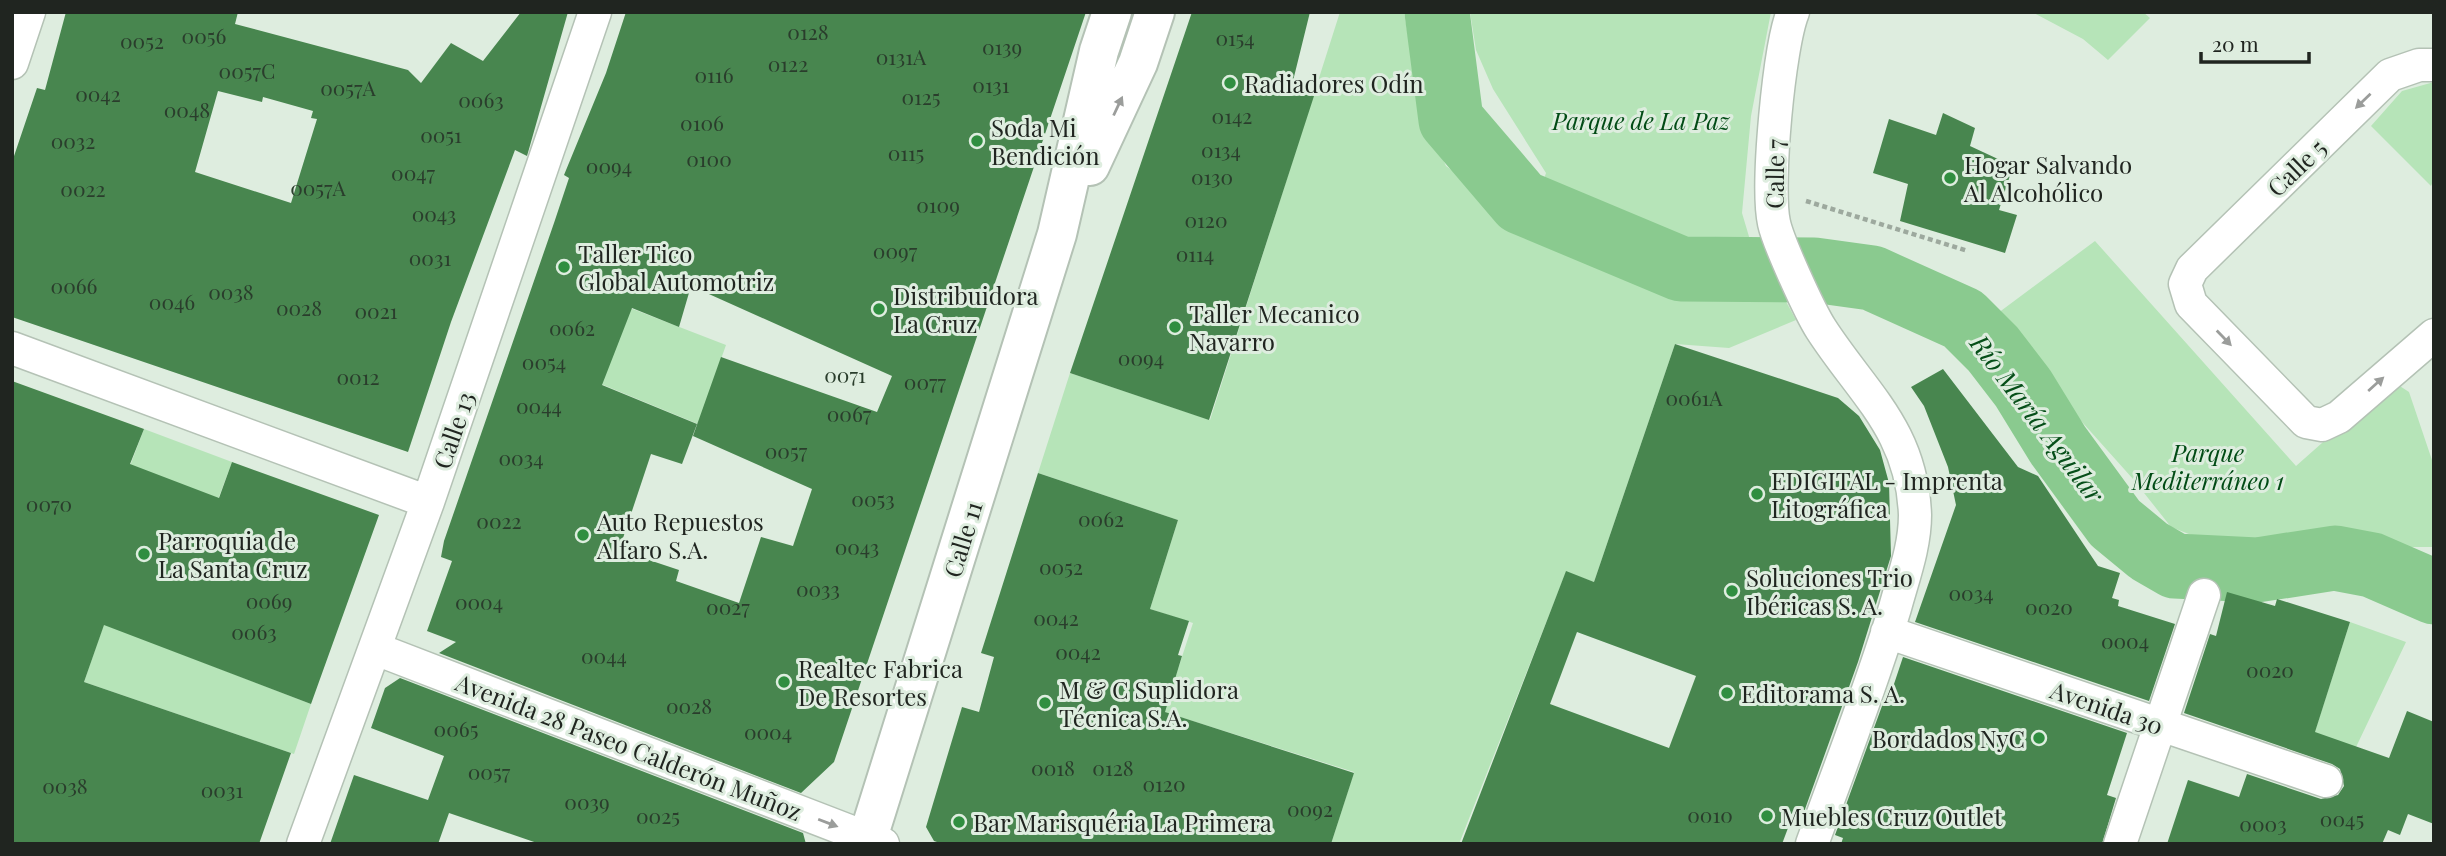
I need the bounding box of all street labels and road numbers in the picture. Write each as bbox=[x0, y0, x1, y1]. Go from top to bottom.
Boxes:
street label: Calle 5 bbox=[2260, 131, 2332, 203]
street label: Calle 7 bbox=[1757, 139, 1791, 209]
street label: Calle 13 bbox=[425, 387, 481, 473]
street label: Calle 11 bbox=[935, 497, 989, 581]
street label: Avenida 28 Paseo Calderón Muñoz bbox=[451, 665, 806, 827]
street label: Avenida 30 bbox=[2046, 673, 2167, 741]

